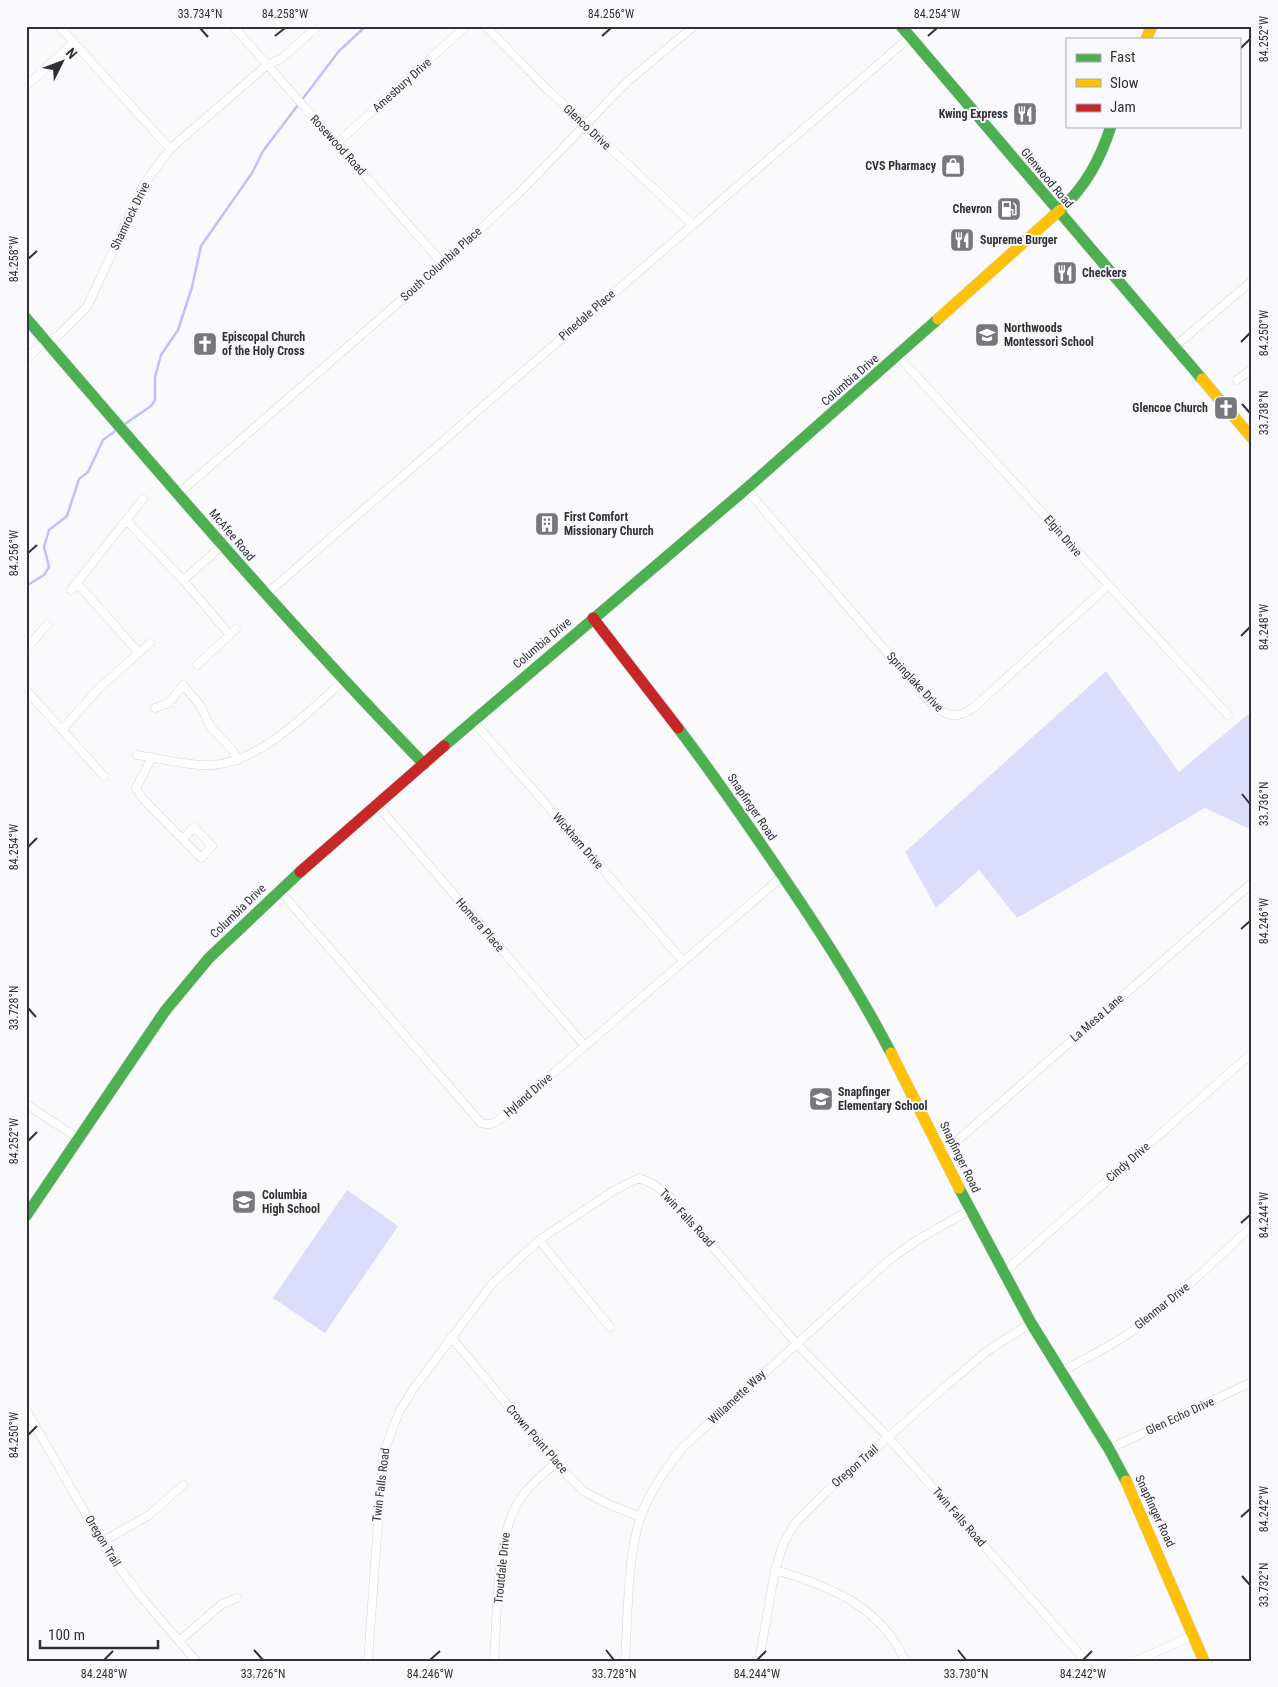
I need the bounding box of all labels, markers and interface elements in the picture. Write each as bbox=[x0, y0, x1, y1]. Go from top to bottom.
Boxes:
text: 33.734°N bbox=[178, 7, 222, 21]
text: 84.258°W bbox=[262, 7, 308, 21]
text: 84.256°W bbox=[588, 7, 634, 21]
text: 84.254°W bbox=[914, 7, 960, 21]
text: 84.252°W bbox=[1257, 16, 1271, 62]
north arrow bbox=[38, 38, 88, 88]
legend bbox=[1066, 38, 1240, 128]
text: N bbox=[63, 45, 80, 62]
text: Fast bbox=[1110, 48, 1135, 66]
street label: Amesbury Drive bbox=[370, 55, 435, 115]
text: Slow bbox=[1110, 74, 1139, 92]
text: Jam bbox=[1110, 98, 1136, 116]
restaurant icon: Kwing Express bbox=[1012, 101, 1038, 127]
street label: Glenco Drive bbox=[560, 102, 614, 153]
place label: Kwing Express bbox=[939, 107, 1009, 121]
street label: Rosewood Road bbox=[307, 112, 369, 178]
street label: Glenwood Road bbox=[1018, 145, 1076, 211]
shop icon: CVS Pharmacy bbox=[940, 153, 966, 179]
place label: CVS Pharmacy bbox=[865, 159, 937, 173]
street label: Shamrock Drive bbox=[107, 179, 153, 252]
fuel station icon: Chevron bbox=[996, 196, 1022, 222]
place label: Chevron bbox=[953, 202, 992, 216]
street label: South Columbia Place bbox=[398, 224, 485, 304]
restaurant icon: Supreme Burger bbox=[949, 227, 975, 253]
place label: Supreme Burger bbox=[980, 233, 1058, 247]
text: 84.258°W bbox=[7, 236, 21, 282]
restaurant icon: Checkers bbox=[1052, 260, 1078, 286]
place label: Checkers bbox=[1082, 266, 1127, 280]
street label: Pinedale Place bbox=[556, 287, 618, 343]
text: 84.250°W bbox=[1257, 310, 1271, 356]
place label: Northwoods Montessori School bbox=[1004, 321, 1094, 349]
school or university icon: Northwoods Montessori School bbox=[974, 322, 1000, 348]
place label: Episcopal Church of the Holy Cross bbox=[222, 330, 305, 358]
church icon: Episcopal Church of the Holy Cross bbox=[192, 331, 218, 357]
street label: Columbia Drive bbox=[818, 351, 882, 409]
text: 33.738°N bbox=[1257, 391, 1271, 435]
church icon: Glencoe Church bbox=[1213, 395, 1239, 421]
place label: Glencoe Church bbox=[1132, 401, 1208, 415]
street label: McAfee Road bbox=[206, 506, 258, 564]
place label: First Comfort Missionary Church bbox=[564, 510, 654, 538]
building icon: First Comfort Missionary Church bbox=[534, 511, 560, 537]
street label: Elgin Drive bbox=[1041, 513, 1085, 560]
text: 84.256°W bbox=[7, 530, 21, 576]
text: 84.248°W bbox=[1257, 604, 1271, 650]
street label: Columbia Drive bbox=[510, 614, 574, 671]
street label: Springlake Drive bbox=[884, 649, 946, 715]
street label: Snapfinger Road bbox=[725, 771, 779, 843]
text: 33.736°N bbox=[1257, 782, 1271, 826]
street label: Wickham Drive bbox=[550, 810, 607, 872]
text: 84.254°W bbox=[7, 824, 21, 870]
street label: Columbia Drive bbox=[207, 881, 269, 941]
street label: Homera Place bbox=[453, 895, 507, 955]
text: 84.246°W bbox=[1257, 898, 1271, 944]
text: 33.728°N bbox=[7, 986, 21, 1030]
street label: La Mesa Lane bbox=[1068, 991, 1127, 1045]
street label: Hyland Drive bbox=[501, 1070, 555, 1120]
place label: Snapfinger Elementary School bbox=[838, 1085, 928, 1113]
school or university icon: Snapfinger Elementary School bbox=[808, 1086, 834, 1112]
text: 84.252°W bbox=[7, 1118, 21, 1164]
street label: Snapfinger Road bbox=[937, 1119, 983, 1195]
street label: Cindy Drive bbox=[1103, 1139, 1153, 1185]
street label: Twin Falls Road bbox=[657, 1186, 717, 1250]
place label: Columbia High School bbox=[262, 1188, 320, 1216]
school or university icon: Columbia High School bbox=[231, 1189, 257, 1215]
text: 84.244°W bbox=[1257, 1192, 1271, 1238]
street label: Glenmar Drive bbox=[1132, 1279, 1193, 1332]
street label: Willamette Way bbox=[706, 1367, 768, 1427]
street label: Glen Echo Drive bbox=[1144, 1394, 1217, 1438]
street label: Crown Point Place bbox=[503, 1402, 571, 1477]
text: 84.250°W bbox=[7, 1412, 21, 1458]
street label: Oregon Trail bbox=[829, 1442, 881, 1490]
street label: Twin Falls Road bbox=[370, 1447, 392, 1523]
street label: Snapfinger Road bbox=[1132, 1473, 1178, 1549]
street label: Twin Falls Road bbox=[929, 1484, 989, 1550]
text: 84.242°W bbox=[1257, 1486, 1271, 1532]
street label: Oregon Trail bbox=[82, 1513, 124, 1569]
street label: Troutdale Drive bbox=[491, 1531, 513, 1604]
text: 33.732°N bbox=[1257, 1563, 1271, 1607]
scale bar bbox=[40, 1617, 158, 1649]
text: 100 m bbox=[48, 1626, 85, 1644]
text: 84.248°W bbox=[81, 1667, 127, 1681]
text: 33.726°N bbox=[241, 1667, 285, 1681]
text: 84.246°W bbox=[407, 1667, 453, 1681]
text: 33.728°N bbox=[592, 1667, 636, 1681]
text: 84.244°W bbox=[734, 1667, 780, 1681]
text: 33.730°N bbox=[944, 1667, 988, 1681]
text: 84.242°W bbox=[1060, 1667, 1106, 1681]

